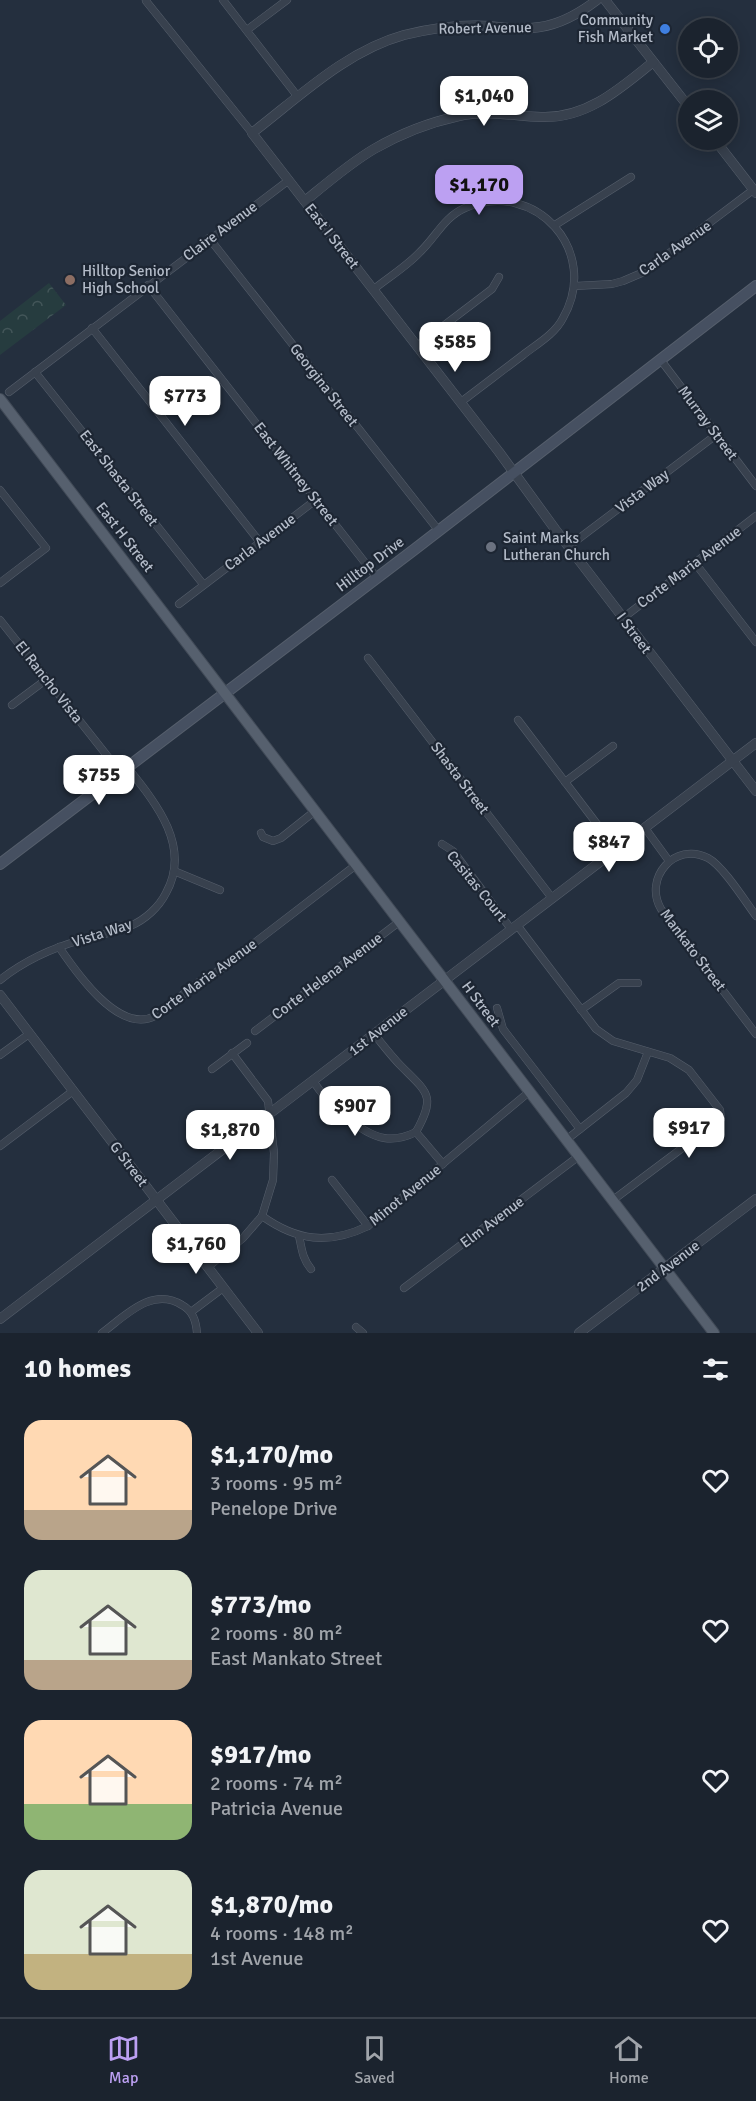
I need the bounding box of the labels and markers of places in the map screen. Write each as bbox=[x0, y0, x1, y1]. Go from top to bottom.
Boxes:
place label: Community Fish Market bbox=[578, 11, 653, 46]
marker: Community Fish Market bbox=[658, 22, 672, 36]
pin: $1,040 bbox=[435, 76, 533, 127]
pin: $1,170 bbox=[430, 165, 528, 216]
place label: Hilltop Senior High School bbox=[82, 262, 171, 297]
marker: Hilltop Senior High School bbox=[63, 273, 77, 287]
pin: $585 bbox=[419, 322, 491, 373]
pin: $773 bbox=[149, 376, 221, 427]
place label: Saint Marks Lutheran Church bbox=[503, 529, 610, 564]
marker: Saint Marks Lutheran Church bbox=[484, 540, 498, 554]
pin: $755 bbox=[63, 755, 135, 806]
pin: $847 bbox=[573, 822, 645, 873]
pin: $907 bbox=[319, 1086, 391, 1137]
pin: $917 bbox=[653, 1108, 725, 1159]
pin: $1,870 bbox=[181, 1110, 279, 1161]
pin: $1,760 bbox=[147, 1224, 245, 1275]

